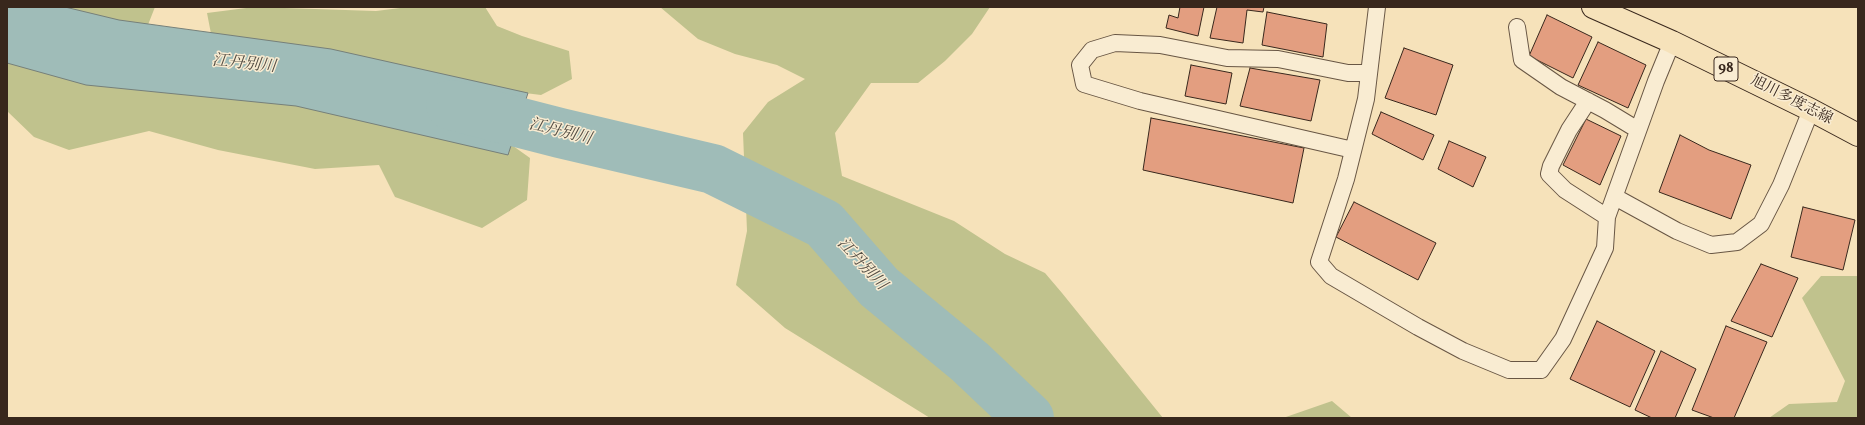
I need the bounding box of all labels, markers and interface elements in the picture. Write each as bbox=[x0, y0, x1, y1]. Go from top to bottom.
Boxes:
water label: 江丹別川 bbox=[211, 52, 277, 78]
road number: 98 bbox=[1714, 57, 1738, 81]
street label: 旭川多度志線 bbox=[1747, 73, 1835, 129]
water label: 江丹別川 bbox=[527, 116, 593, 150]
water label: 江丹別川 bbox=[832, 235, 890, 295]

